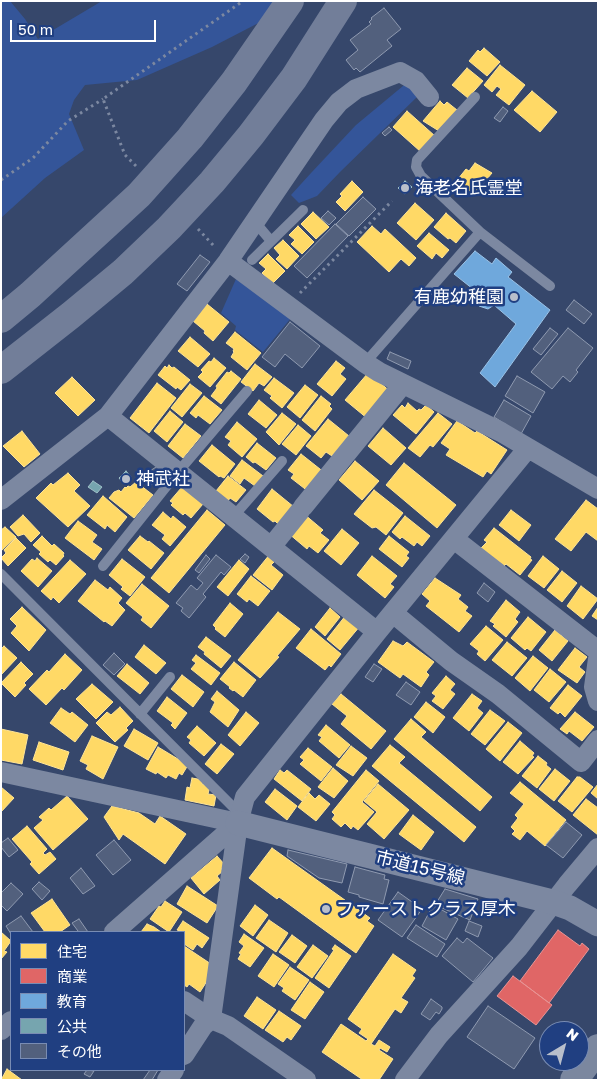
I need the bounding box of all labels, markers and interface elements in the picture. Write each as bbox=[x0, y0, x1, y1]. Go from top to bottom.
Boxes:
scale bar bbox=[12, 10, 159, 42]
text: 50 m bbox=[18, 20, 53, 38]
place label: 海老名氏霊堂 bbox=[415, 177, 523, 199]
marker: 海老名氏霊堂 bbox=[399, 182, 411, 194]
place label: 有鹿幼稚園 bbox=[414, 286, 504, 308]
marker: 有鹿幼稚園 bbox=[508, 291, 520, 303]
place label: 神武社 bbox=[136, 468, 190, 490]
marker: 神武社 bbox=[120, 473, 132, 485]
street label: 市道15号線 bbox=[373, 846, 467, 890]
place label: ファーストクラス厚木 bbox=[336, 898, 516, 920]
marker: ファーストクラス厚木 bbox=[320, 903, 332, 915]
legend bbox=[10, 931, 185, 1071]
text: 住宅 bbox=[57, 942, 87, 960]
text: 商業 bbox=[57, 967, 87, 985]
text: 教育 bbox=[57, 992, 87, 1010]
text: 公共 bbox=[57, 1017, 87, 1035]
north arrow bbox=[539, 1021, 589, 1071]
text: N bbox=[563, 1024, 582, 1044]
text: その他 bbox=[57, 1042, 102, 1060]

